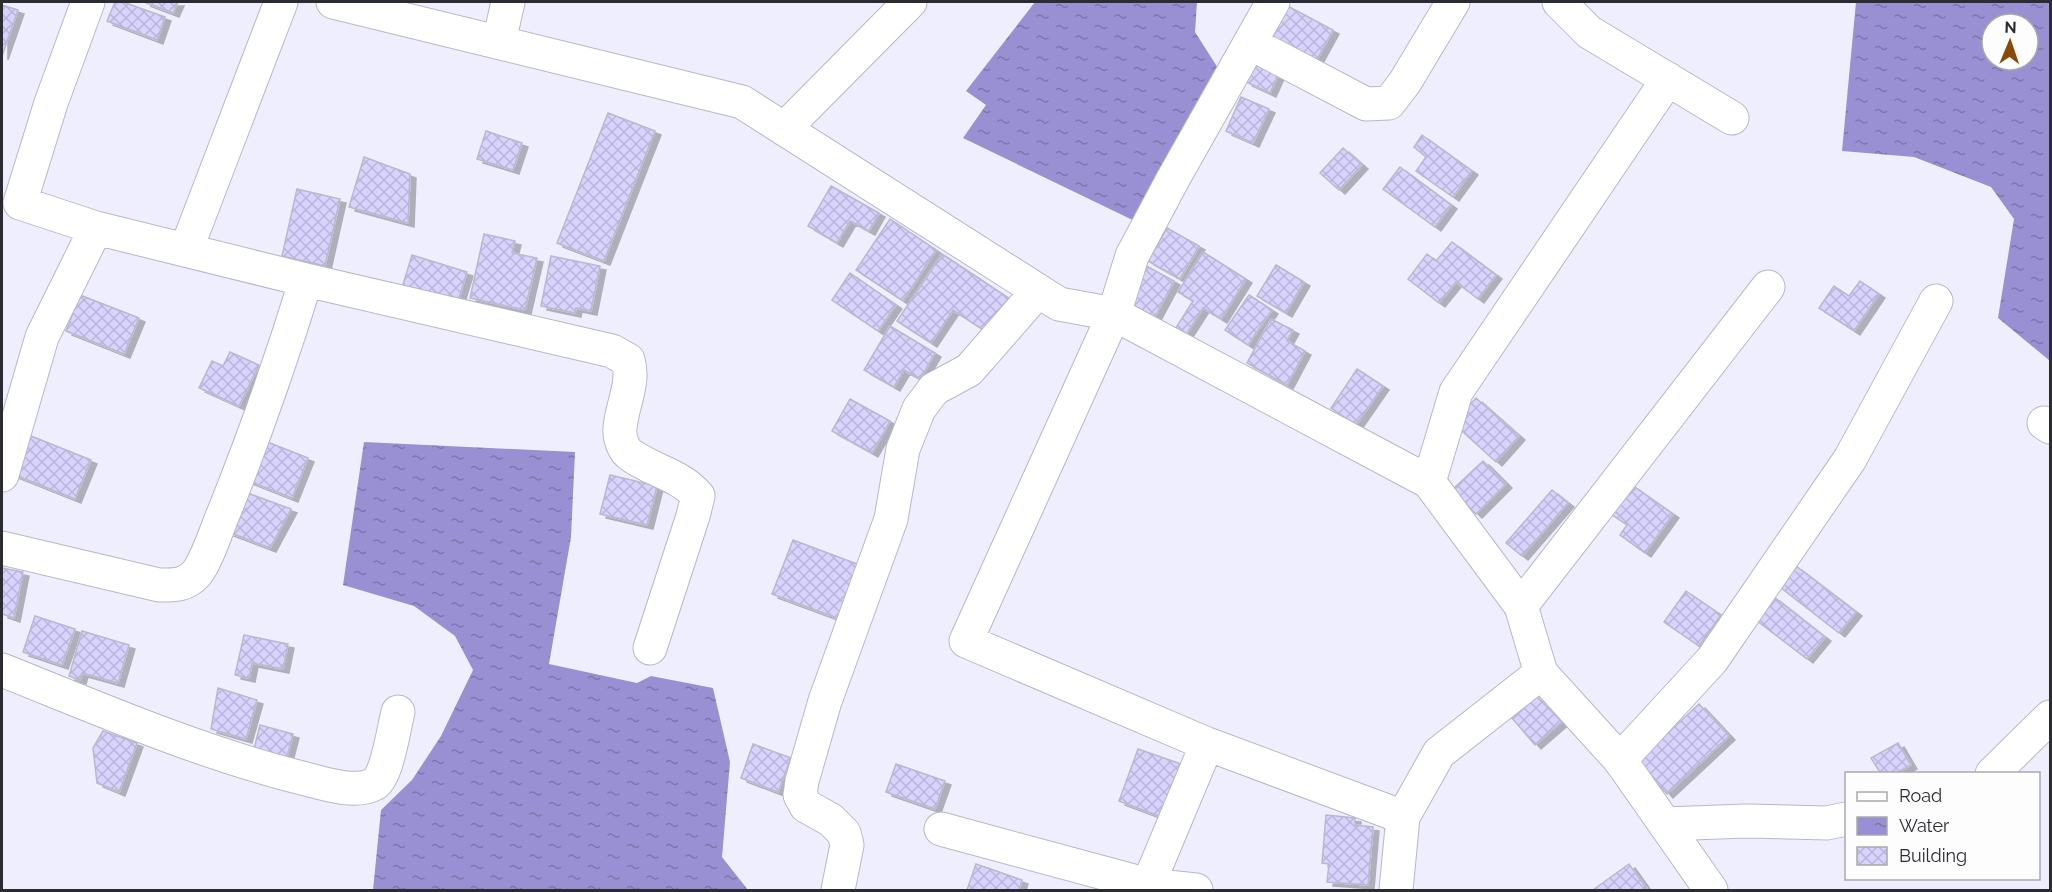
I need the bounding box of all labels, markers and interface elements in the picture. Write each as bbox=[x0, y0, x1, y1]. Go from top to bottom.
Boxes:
north arrow bbox=[1980, 12, 2040, 72]
text: N bbox=[2004, 18, 2017, 37]
legend bbox=[1845, 772, 2040, 880]
text: Road bbox=[1899, 785, 1942, 806]
text: Water bbox=[1899, 815, 1950, 836]
text: Building bbox=[1899, 845, 1967, 866]

